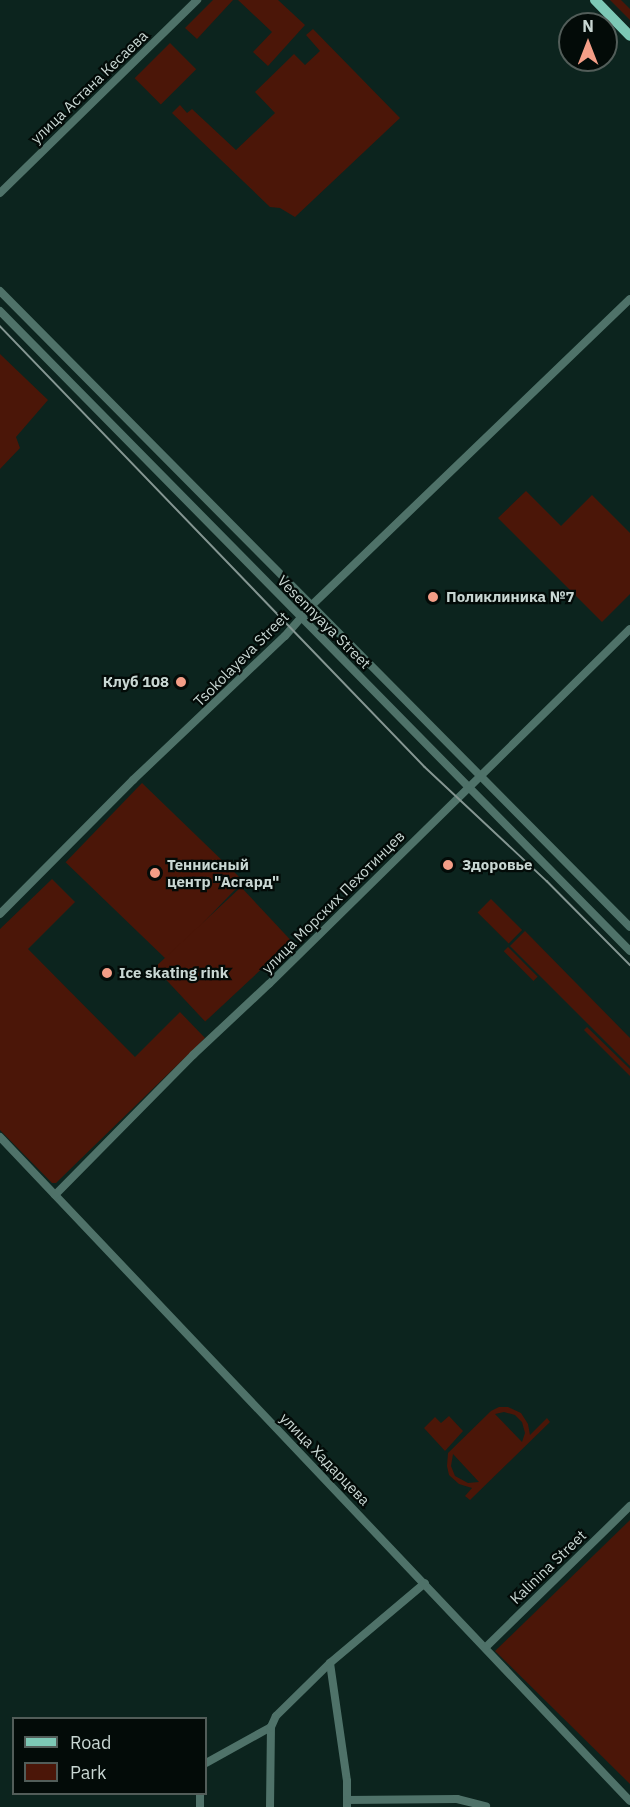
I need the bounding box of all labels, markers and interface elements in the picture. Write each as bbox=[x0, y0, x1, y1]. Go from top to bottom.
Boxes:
north arrow bbox=[558, 12, 618, 72]
text: N bbox=[582, 16, 594, 36]
street label: улица Астана Кесаева bbox=[27, 27, 151, 147]
street label: Vesennyaya Street bbox=[274, 572, 374, 672]
marker: Поликлиника №7 bbox=[424, 588, 442, 606]
place label: Поликлиника №7 bbox=[446, 588, 575, 606]
street label: Tsokolayeva Street bbox=[190, 608, 292, 710]
place label: Клуб 108 bbox=[103, 673, 169, 691]
marker: Клуб 108 bbox=[174, 675, 188, 689]
street label: улица Морских Пехотинцев bbox=[258, 827, 408, 977]
place label: Теннисный центр "Асгард" bbox=[167, 855, 280, 890]
marker: Здоровье bbox=[439, 856, 457, 874]
place label: Здоровье bbox=[462, 856, 532, 874]
marker: Теннисный центр "Асгард" bbox=[148, 866, 162, 880]
place label: Ice skating rink bbox=[119, 964, 228, 982]
marker: Ice skating rink bbox=[100, 966, 114, 980]
street label: улица Хадарцева bbox=[276, 1409, 374, 1509]
street label: Kalinina Street bbox=[506, 1526, 590, 1608]
legend bbox=[12, 1717, 207, 1795]
text: Road bbox=[70, 1731, 111, 1754]
text: Park bbox=[70, 1761, 106, 1784]

